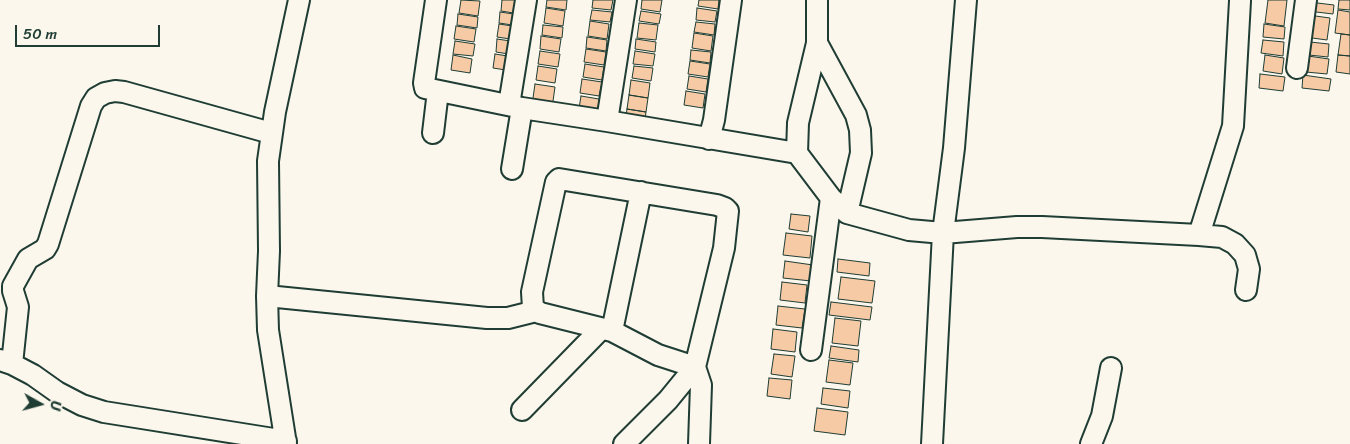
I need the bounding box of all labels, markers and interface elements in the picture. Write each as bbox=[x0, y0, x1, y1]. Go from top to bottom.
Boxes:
scale bar bbox=[18, 15, 162, 47]
text: 50 m bbox=[23, 21, 57, 47]
north arrow bbox=[15, 379, 65, 429]
text: U bbox=[42, 400, 68, 412]

